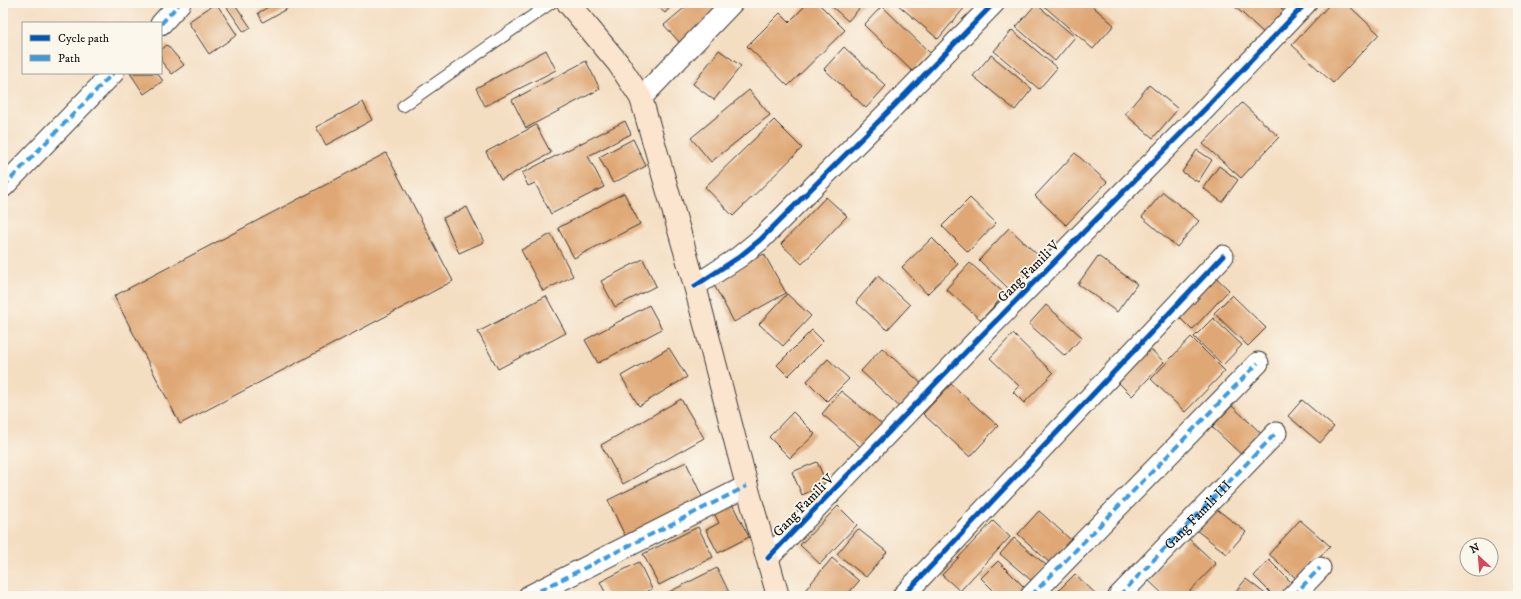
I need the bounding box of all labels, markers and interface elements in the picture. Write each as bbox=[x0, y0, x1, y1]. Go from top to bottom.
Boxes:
legend bbox=[22, 22, 162, 74]
text: Cycle path bbox=[58, 31, 110, 46]
text: Path bbox=[58, 51, 81, 66]
street label: Gang Famili V bbox=[994, 236, 1064, 307]
street label: Gang Famili V bbox=[769, 470, 839, 541]
street label: Gang Famili III bbox=[1161, 477, 1236, 554]
north arrow bbox=[1459, 537, 1499, 577]
text: N bbox=[1468, 541, 1482, 557]

